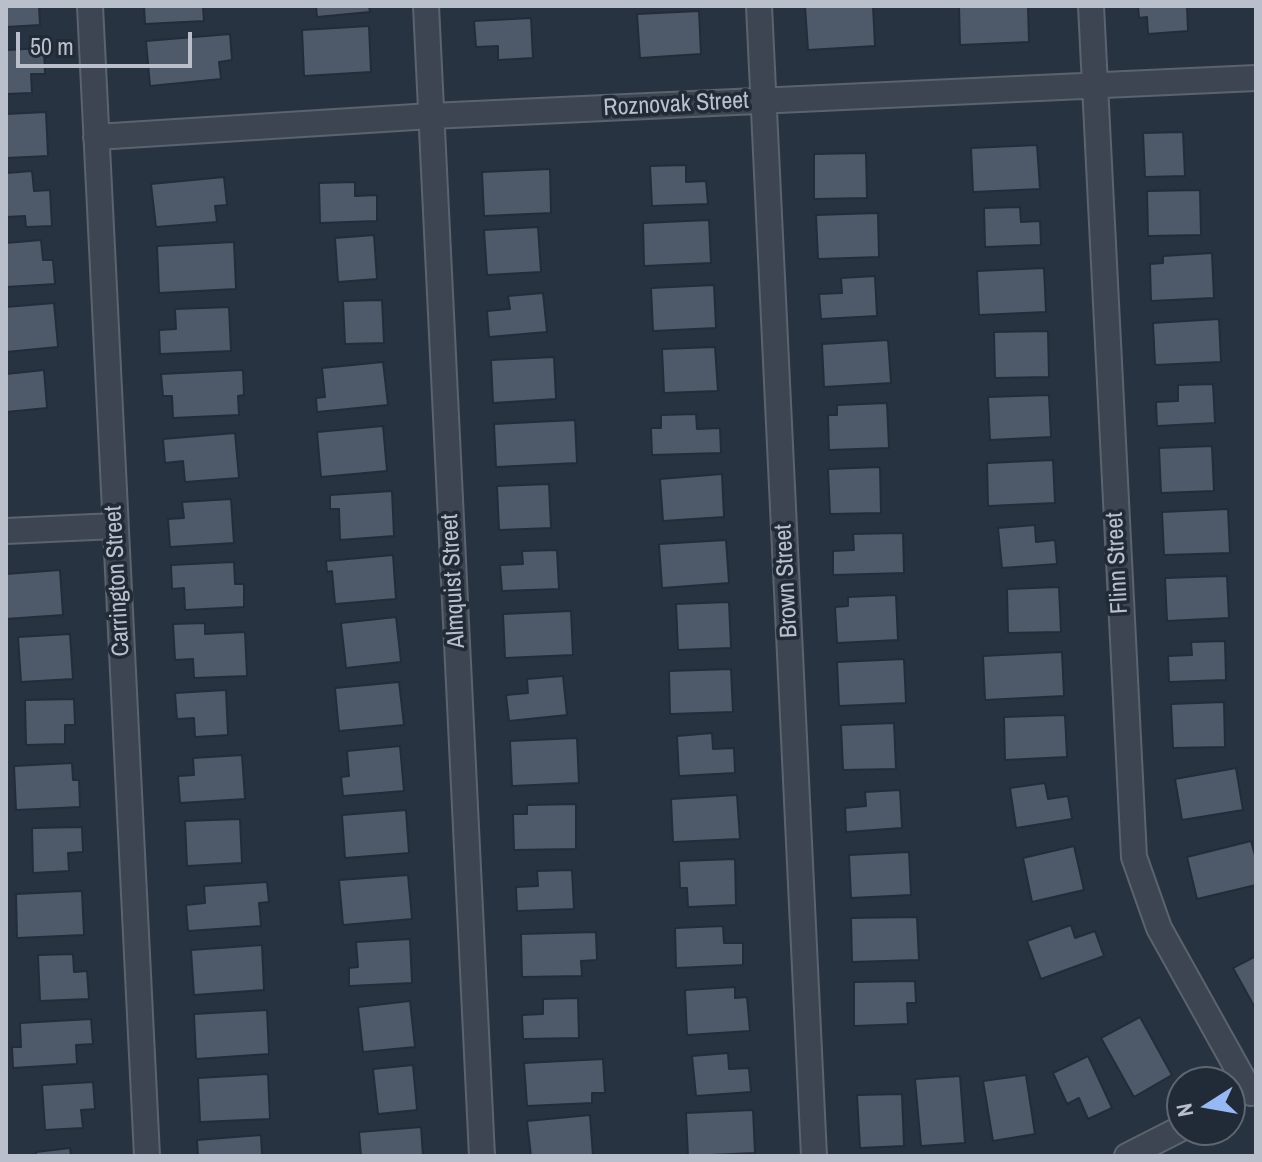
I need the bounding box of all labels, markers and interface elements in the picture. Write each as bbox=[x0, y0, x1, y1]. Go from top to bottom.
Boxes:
scale bar bbox=[20, 16, 196, 66]
text: 50 m bbox=[30, 30, 74, 62]
street label: Roznovak Street bbox=[603, 87, 749, 123]
street label: Carrington Street bbox=[100, 505, 136, 657]
street label: Flinn Street bbox=[1101, 511, 1135, 615]
street label: Almquist Street bbox=[436, 513, 472, 649]
street label: Brown Street bbox=[770, 523, 804, 639]
north arrow bbox=[1166, 1066, 1246, 1146]
text: N bbox=[1168, 1101, 1200, 1119]

